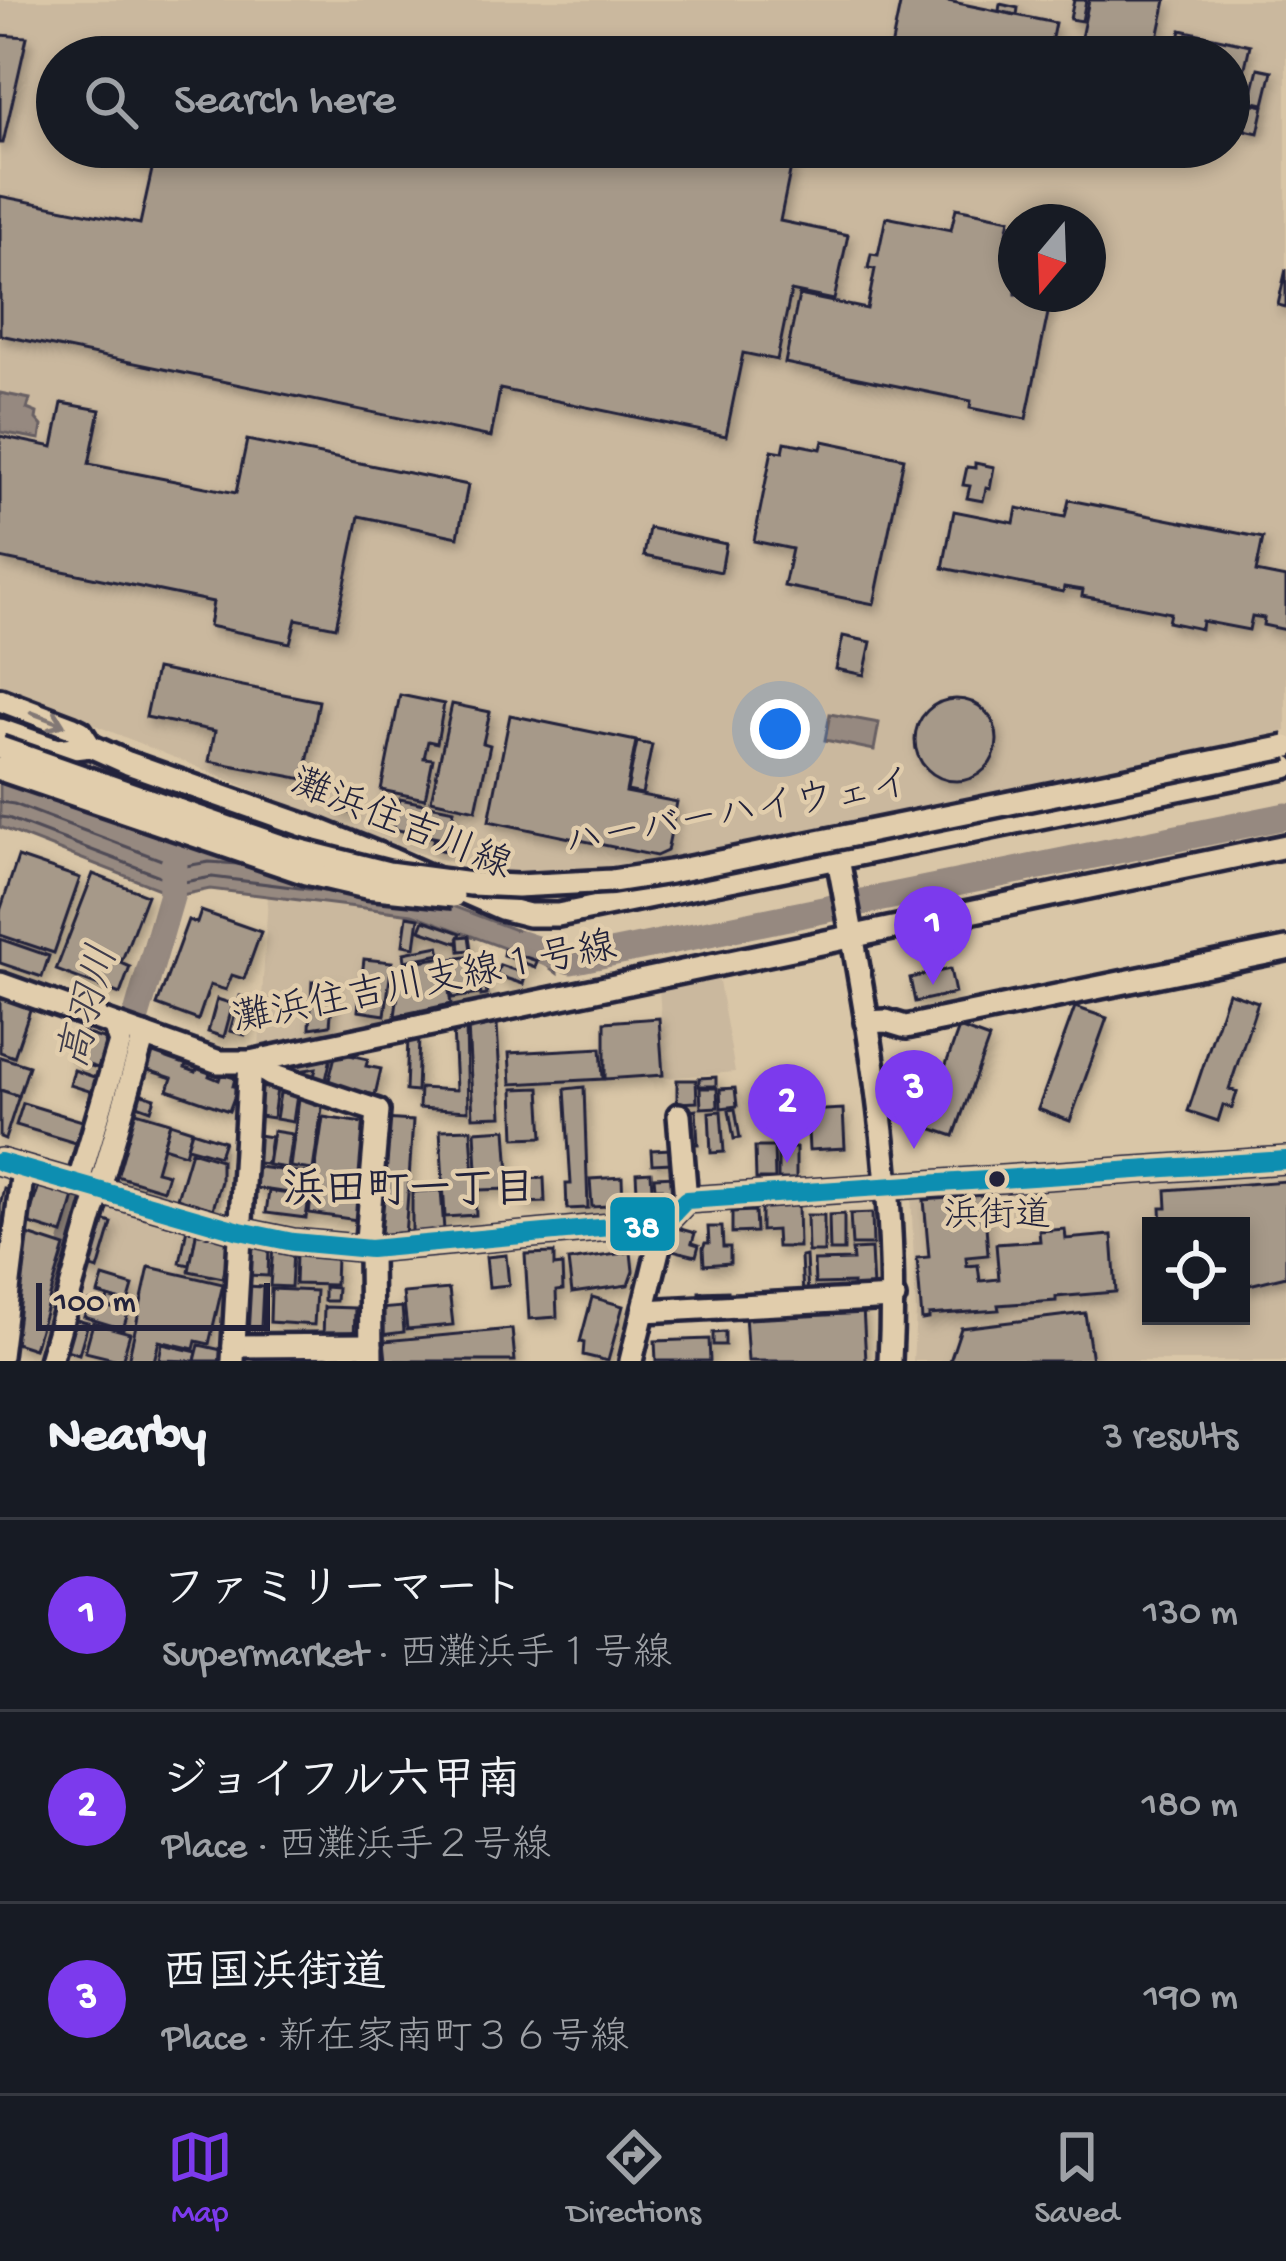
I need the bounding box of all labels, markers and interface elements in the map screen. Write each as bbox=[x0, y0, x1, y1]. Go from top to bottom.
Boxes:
search box bbox=[36, 36, 1250, 168]
icon: search bbox=[78, 69, 144, 135]
text: Search here bbox=[174, 76, 396, 129]
north arrow bbox=[998, 204, 1106, 312]
your location bbox=[750, 699, 810, 759]
one-way arrow bbox=[29, 709, 66, 731]
street label: 灘浜住吉川線 bbox=[283, 760, 518, 892]
street label: ハーバーハイウェイ bbox=[561, 763, 915, 869]
pin: 1 bbox=[894, 886, 972, 985]
street label: 灘浜住吉川支線１号線 bbox=[229, 924, 621, 1046]
water label: 高羽川 bbox=[49, 940, 132, 1075]
pin: 3 bbox=[875, 1050, 953, 1149]
pin: 2 bbox=[748, 1064, 826, 1163]
district label: 浜田町一丁目 bbox=[283, 1167, 535, 1218]
marker: 浜街道 bbox=[986, 1168, 1008, 1190]
line badge: 38 bbox=[608, 1195, 677, 1253]
place label: 浜街道 bbox=[943, 1196, 1051, 1240]
text: 38 bbox=[623, 1211, 660, 1249]
map controls bbox=[1142, 1217, 1250, 1325]
button: locate bbox=[1142, 1217, 1250, 1325]
scale bar bbox=[36, 1277, 270, 1330]
text: 100 m bbox=[54, 1285, 136, 1323]
text: Nearby bbox=[48, 1409, 206, 1469]
text: 3 results bbox=[1103, 1416, 1238, 1462]
text: ファミリーマート bbox=[162, 1566, 524, 1619]
text: 1 bbox=[79, 1592, 95, 1638]
text: 130 m bbox=[1143, 1592, 1238, 1638]
text: Supermarket · 西灘浜手１号線 bbox=[162, 1634, 672, 1680]
text: ジョイフル六甲南 bbox=[162, 1758, 521, 1811]
text: 2 bbox=[77, 1784, 97, 1830]
text: 180 m bbox=[1142, 1784, 1238, 1830]
text: Place · 西灘浜手２号線 bbox=[162, 1826, 551, 1872]
text: 西国浜街道 bbox=[162, 1950, 387, 2003]
text: 3 bbox=[77, 1976, 97, 2022]
text: 190 m bbox=[1144, 1976, 1238, 2022]
text: Place · 新在家南町３６号線 bbox=[162, 2018, 629, 2064]
tab: Map bbox=[167, 2124, 233, 2234]
tab: Directions bbox=[567, 2124, 701, 2234]
tab: Saved bbox=[1035, 2124, 1119, 2234]

